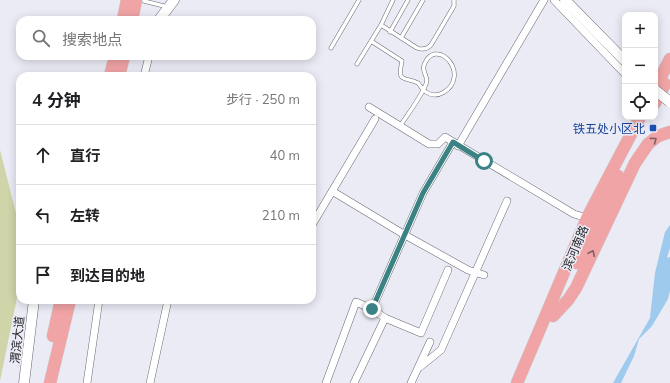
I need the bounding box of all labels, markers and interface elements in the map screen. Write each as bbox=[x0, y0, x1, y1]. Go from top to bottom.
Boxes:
map controls bbox=[622, 12, 658, 120]
button: + bbox=[622, 12, 658, 48]
search box bbox=[16, 16, 316, 60]
icon: search bbox=[30, 27, 52, 49]
text: 搜索地点 bbox=[62, 30, 122, 49]
button: − bbox=[622, 48, 658, 84]
button: locate bbox=[622, 84, 658, 120]
text: 4 分钟 bbox=[32, 89, 81, 110]
text: 步行 · 250 m bbox=[226, 91, 300, 107]
place label: 铁五处小区北 bbox=[573, 121, 645, 136]
marker: 铁五处小区北 bbox=[648, 123, 658, 133]
one-way arrow bbox=[650, 137, 657, 144]
icon: ahead bbox=[32, 144, 54, 166]
text: 直行 bbox=[70, 146, 100, 165]
text: 40 m bbox=[270, 147, 300, 163]
route start bbox=[475, 152, 493, 170]
icon: left bbox=[32, 204, 54, 226]
text: 左转 bbox=[70, 206, 100, 225]
text: 210 m bbox=[262, 207, 300, 223]
street label: 滨河南路 bbox=[559, 223, 591, 273]
one-way arrow bbox=[587, 249, 595, 257]
icon: arrive bbox=[32, 264, 54, 286]
text: 到达目的地 bbox=[70, 266, 145, 285]
route end bbox=[363, 300, 381, 318]
street label: 渭滨大道 bbox=[7, 315, 27, 365]

